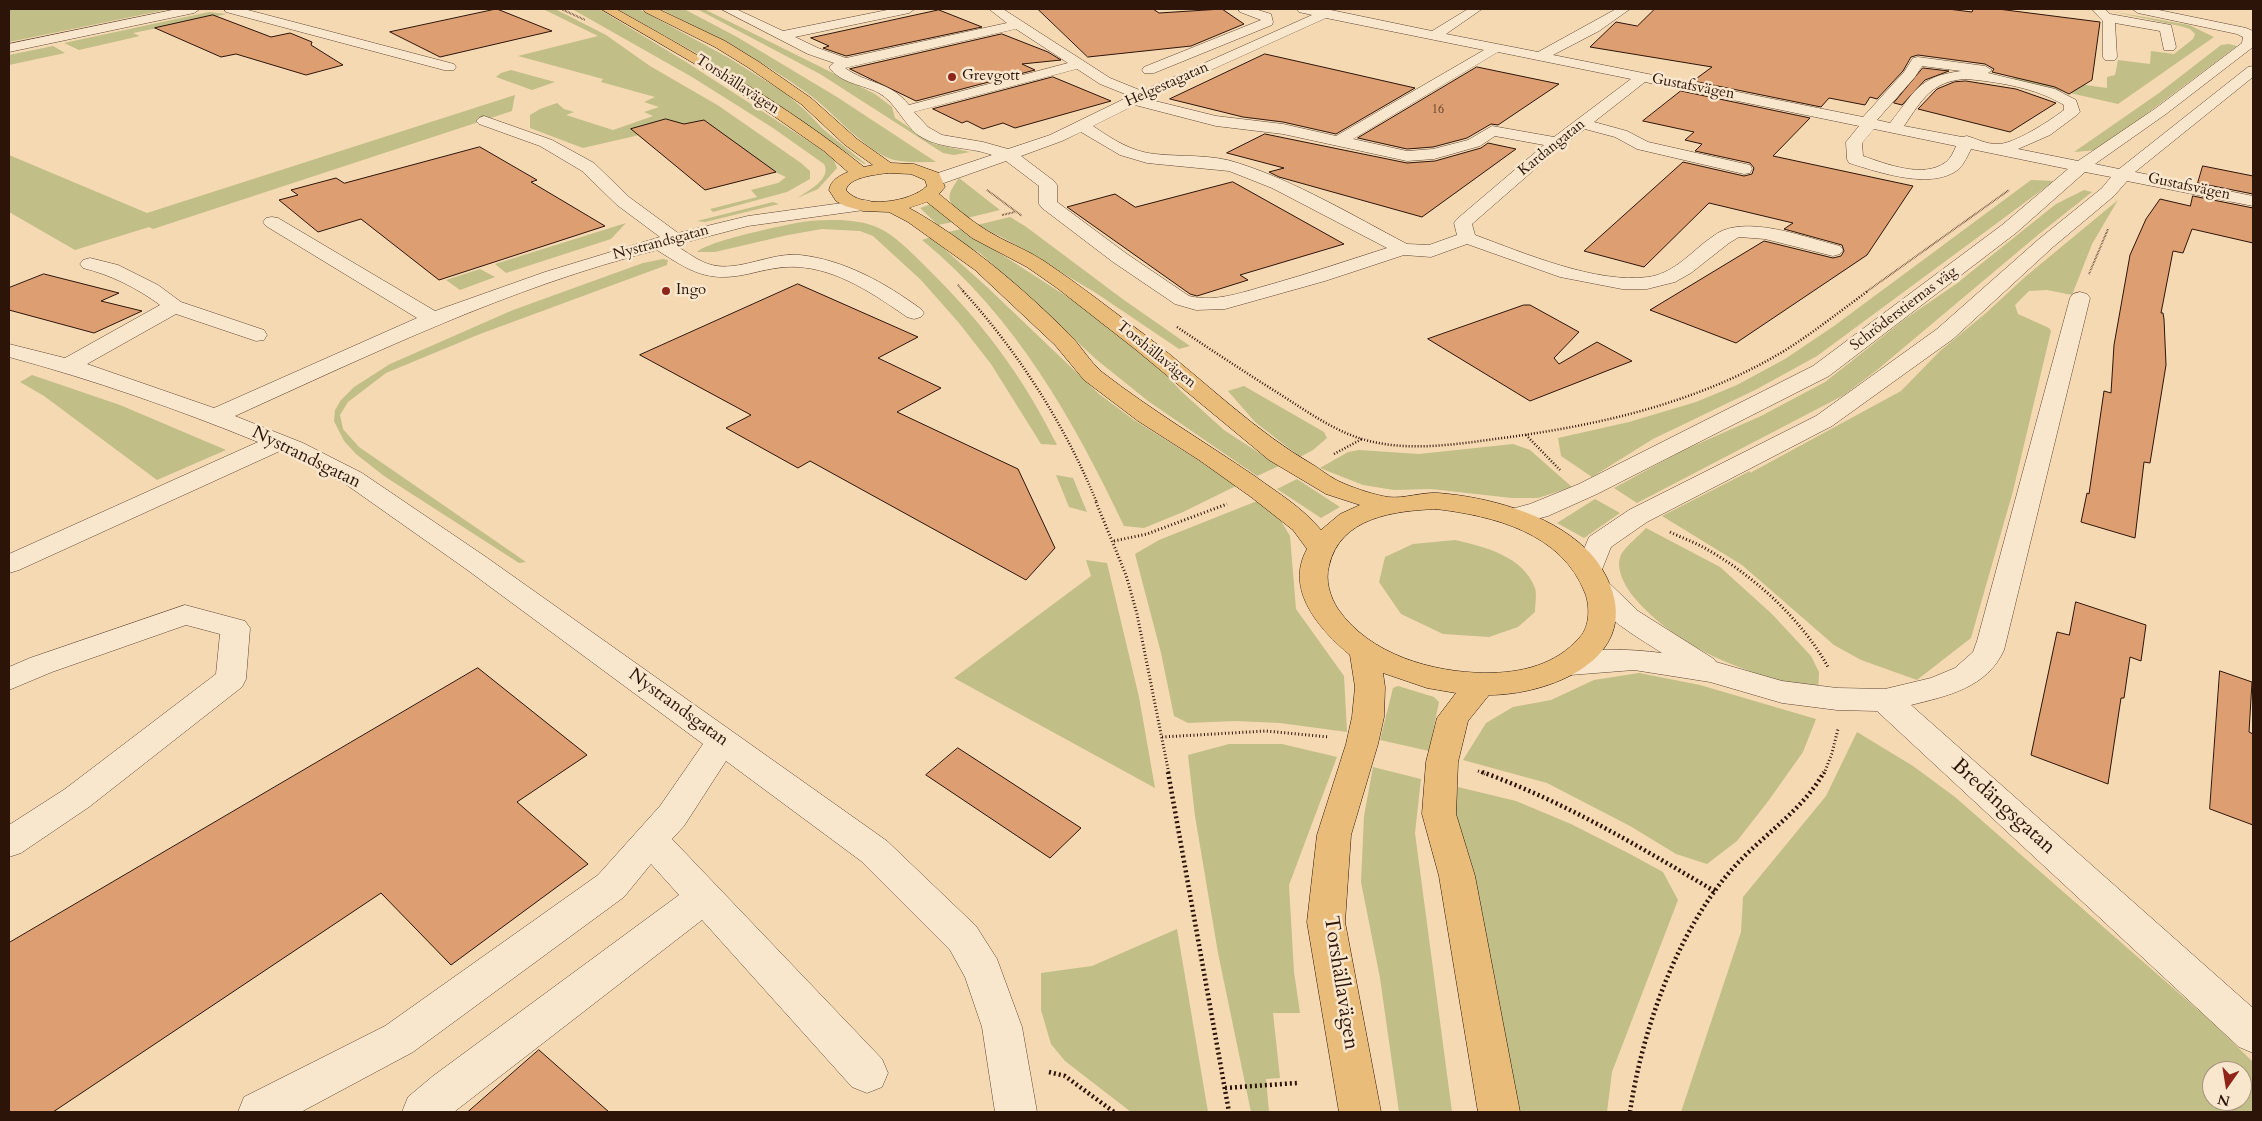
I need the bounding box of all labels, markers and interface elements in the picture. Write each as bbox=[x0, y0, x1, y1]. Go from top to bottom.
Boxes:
street label: Torshällavägen bbox=[692, 51, 782, 119]
street label: Helgestagatan bbox=[1123, 59, 1211, 111]
place label: Grevgott bbox=[962, 68, 1020, 86]
street label: Gustafsvägen bbox=[1650, 70, 1736, 104]
marker: Grevgott bbox=[946, 71, 958, 83]
house number: 16 bbox=[1432, 103, 1444, 117]
street label: Kardangatan bbox=[1515, 116, 1589, 180]
street label: Gustafsvägen bbox=[2146, 169, 2232, 205]
street label: Nystrandsgatan bbox=[611, 222, 711, 264]
street label: Schröderstiernas väg bbox=[1847, 263, 1961, 355]
place label: Ingo bbox=[676, 282, 706, 300]
marker: Ingo bbox=[660, 285, 672, 297]
street label: Torshällavägen bbox=[1113, 318, 1199, 392]
street label: Nystrandsgatan bbox=[248, 422, 364, 494]
street label: Nystrandsgatan bbox=[624, 664, 732, 752]
street label: Bredängsgatan bbox=[1946, 754, 2060, 860]
street label: Torshällavägen bbox=[1317, 914, 1363, 1052]
north arrow bbox=[2202, 1061, 2252, 1111]
text: N bbox=[2216, 1090, 2232, 1111]

